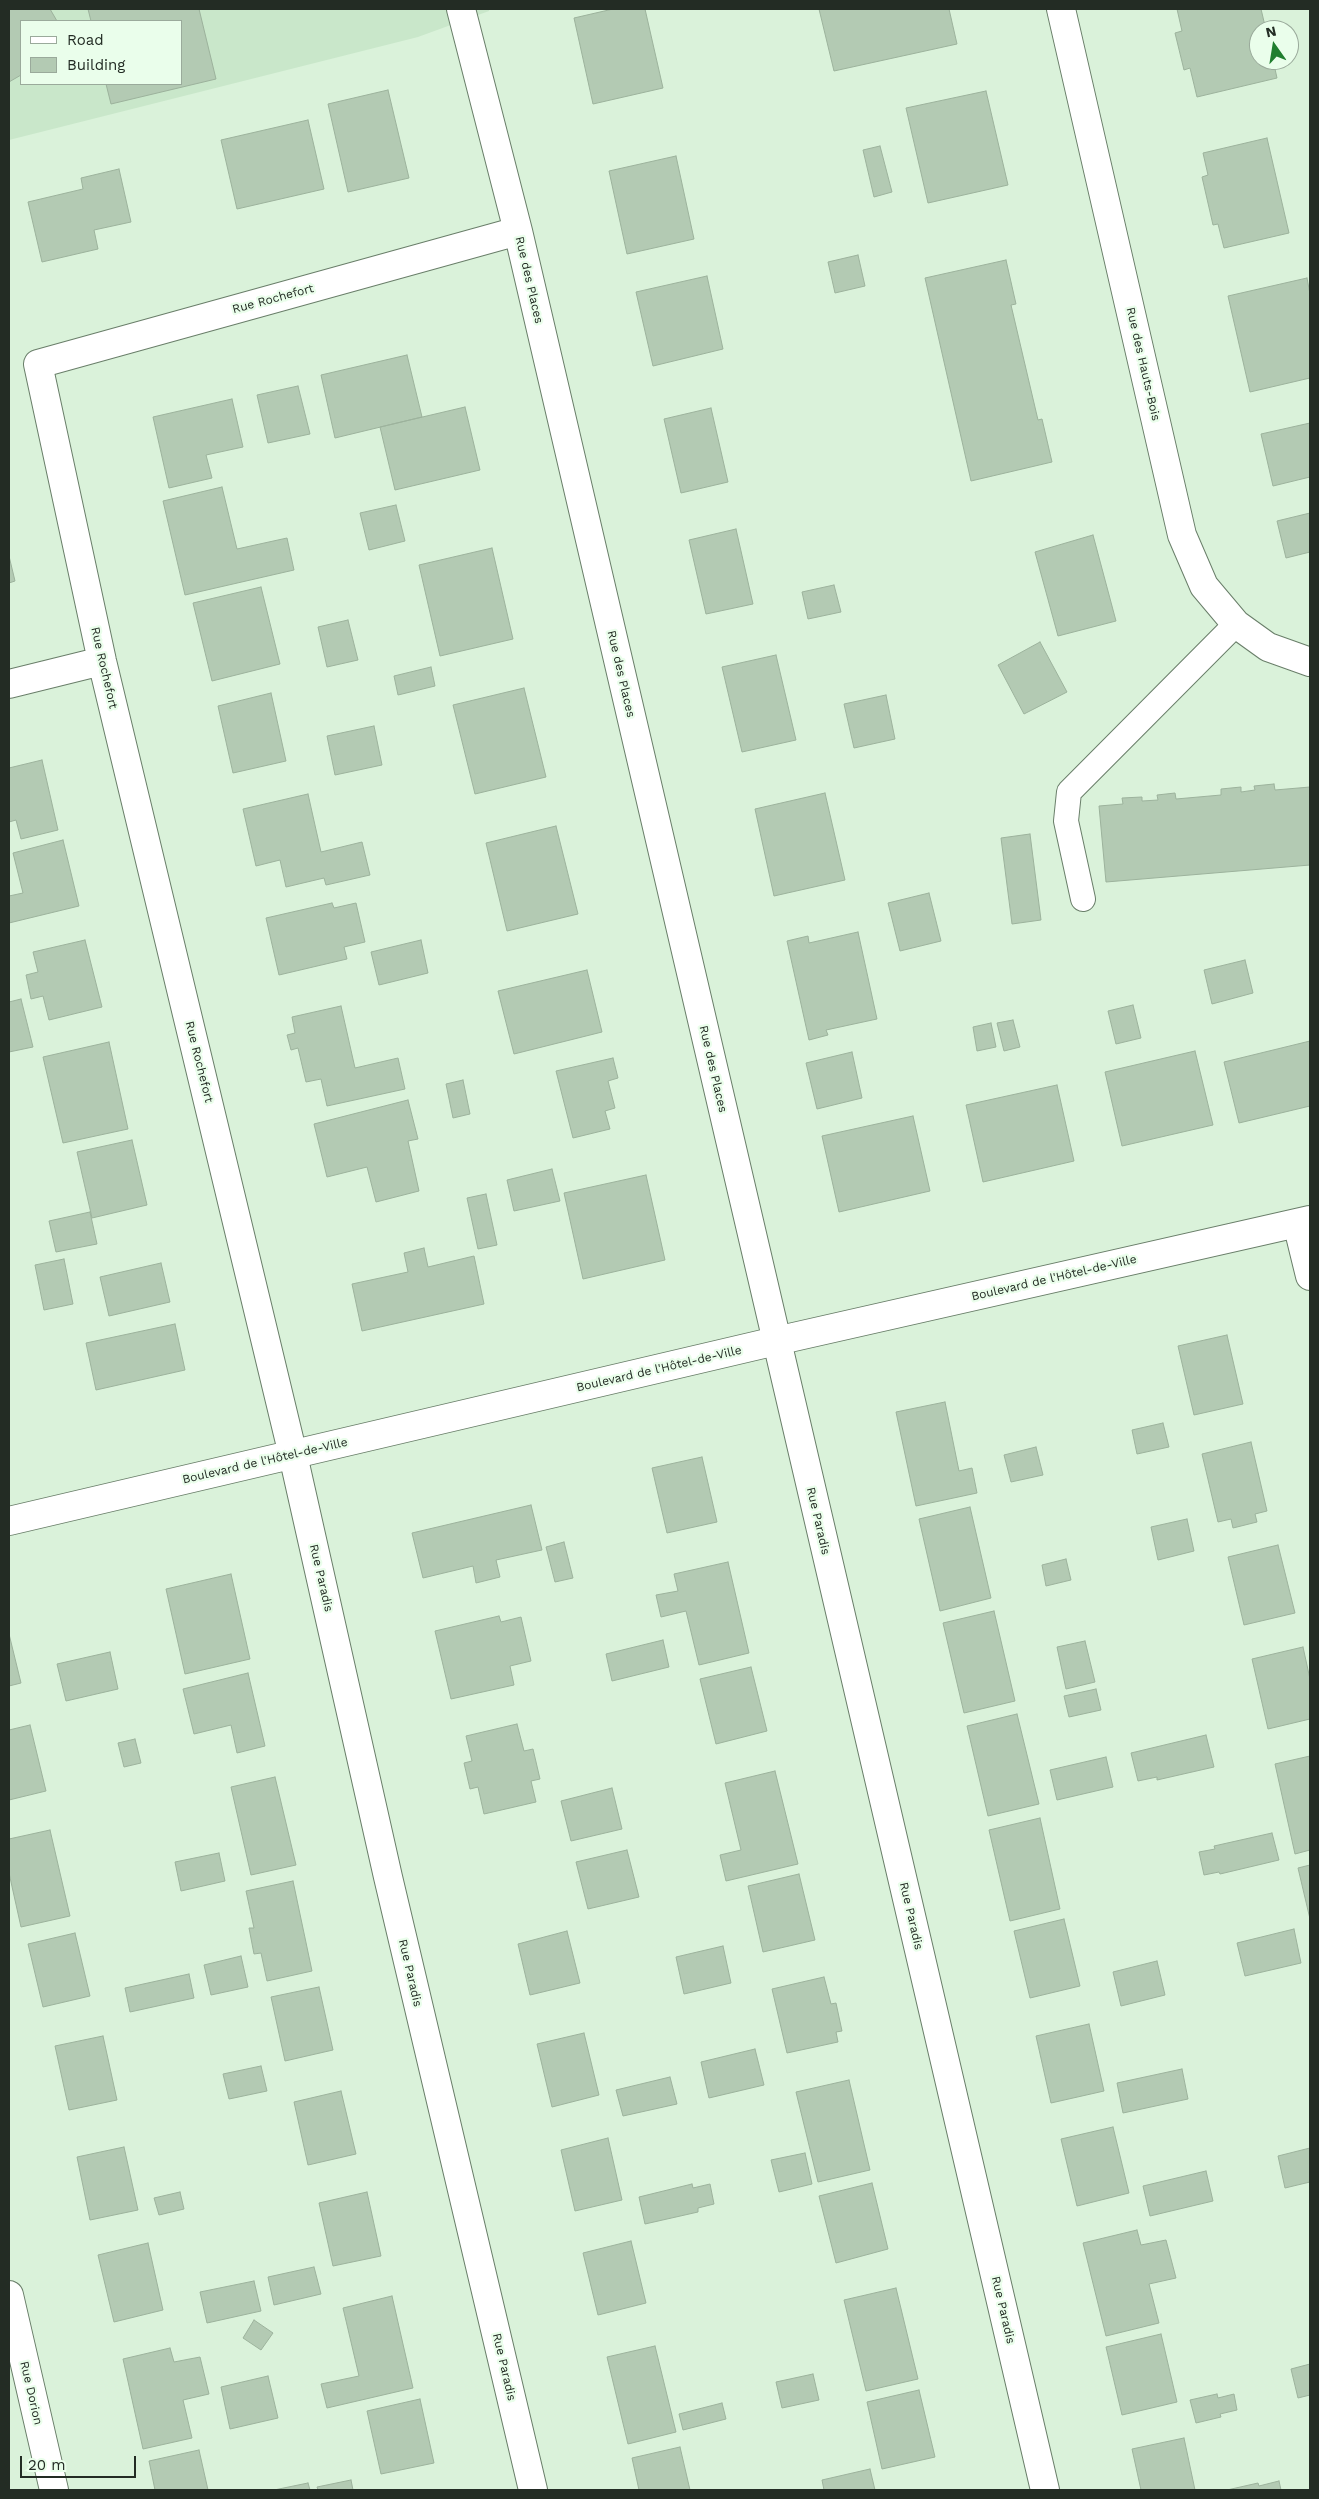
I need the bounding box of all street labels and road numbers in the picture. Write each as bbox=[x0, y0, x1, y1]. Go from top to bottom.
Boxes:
street label: Rue des Places bbox=[512, 235, 546, 325]
street label: Rue Rochefort bbox=[231, 281, 315, 317]
street label: Rue des Hauts-Bois bbox=[1123, 306, 1163, 422]
street label: Rue Rochefort bbox=[88, 626, 120, 710]
street label: Rue des Places bbox=[604, 629, 638, 719]
street label: Rue Rochefort bbox=[182, 1020, 216, 1104]
street label: Rue des Places bbox=[696, 1024, 730, 1114]
street label: Boulevard de l'Hôtel-de-Ville bbox=[970, 1252, 1138, 1304]
street label: Boulevard de l'Hôtel-de-Ville bbox=[575, 1343, 743, 1395]
street label: Boulevard de l'Hôtel-de-Ville bbox=[181, 1435, 349, 1487]
street label: Rue Paradis bbox=[803, 1486, 833, 1556]
street label: Rue Paradis bbox=[306, 1543, 336, 1613]
street label: Rue Paradis bbox=[896, 1881, 926, 1951]
street label: Rue Paradis bbox=[395, 1938, 425, 2008]
street label: Rue Paradis bbox=[988, 2275, 1018, 2345]
street label: Rue Paradis bbox=[489, 2332, 519, 2402]
street label: Rue Dorion bbox=[17, 2360, 45, 2426]

